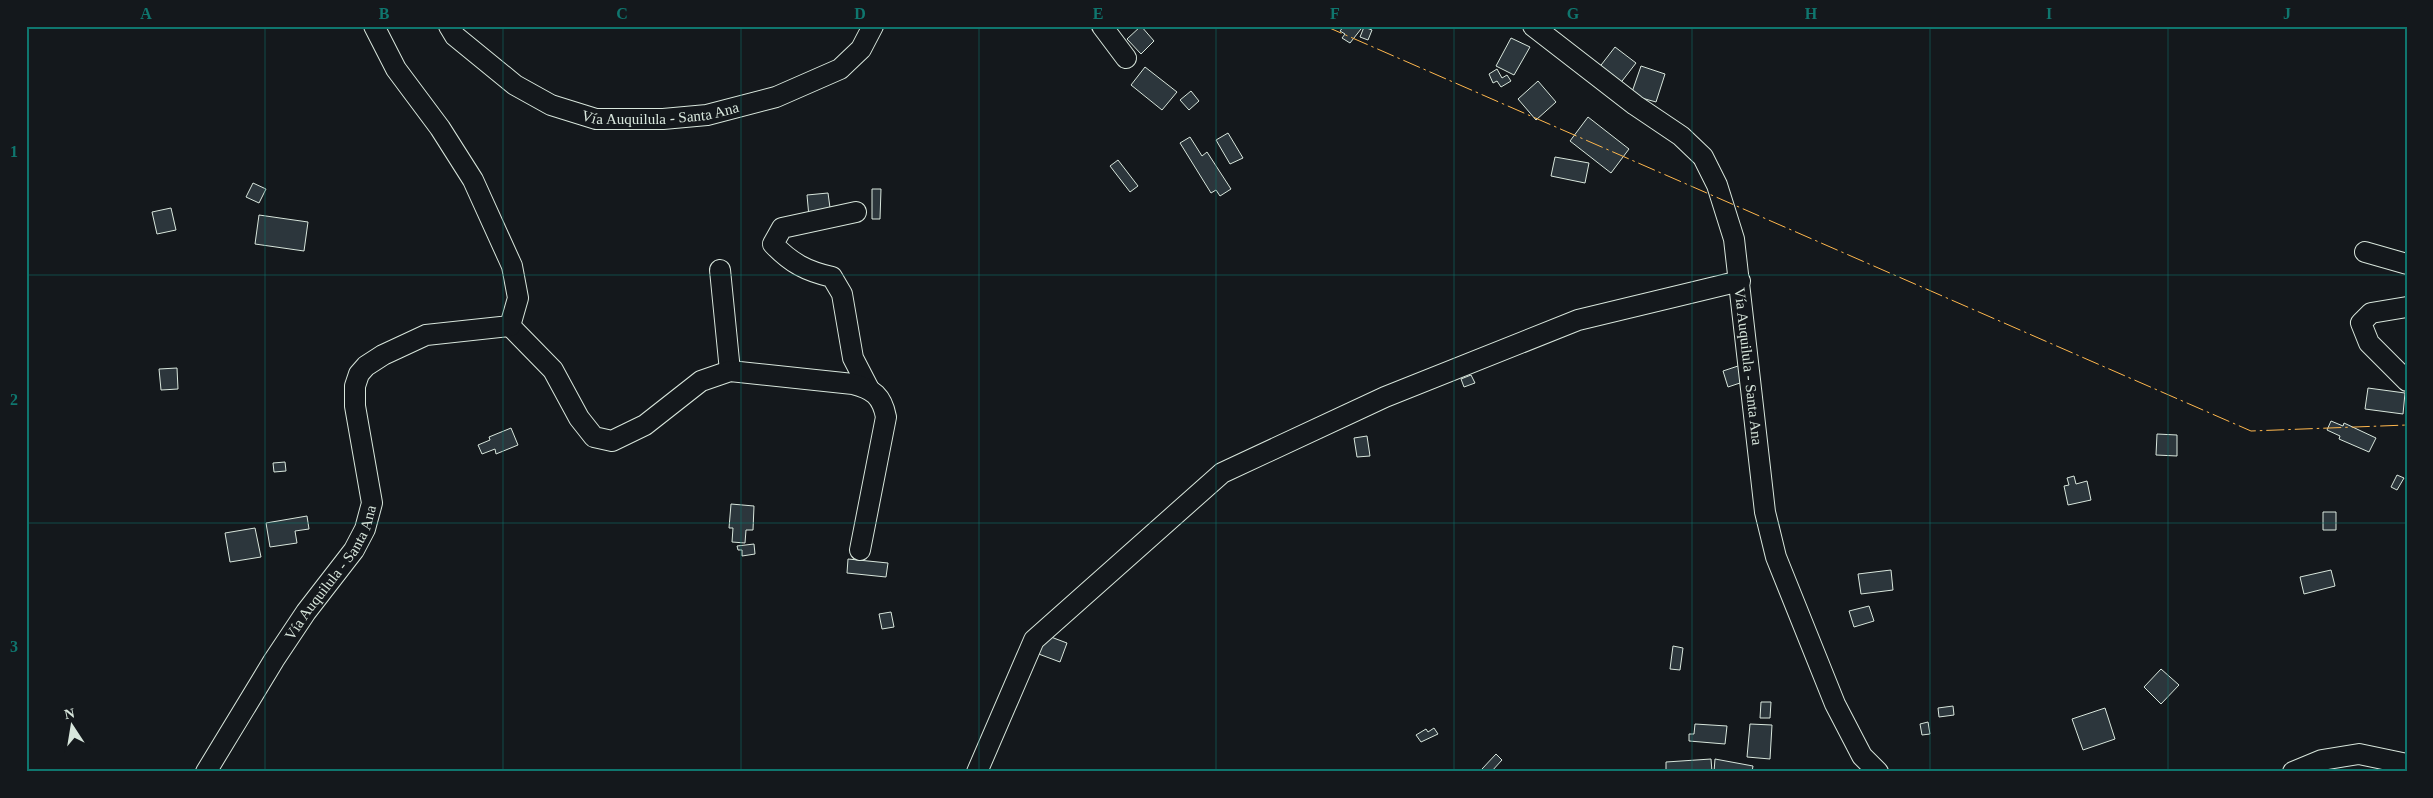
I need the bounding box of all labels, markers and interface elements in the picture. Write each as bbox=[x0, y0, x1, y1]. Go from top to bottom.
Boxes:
text: A bbox=[140, 5, 152, 22]
text: B bbox=[379, 5, 390, 22]
text: C bbox=[616, 5, 628, 22]
text: D bbox=[854, 5, 866, 22]
text: E bbox=[1093, 5, 1103, 22]
text: F bbox=[1330, 5, 1340, 22]
text: G bbox=[1567, 5, 1580, 22]
text: H bbox=[1805, 5, 1818, 22]
text: I bbox=[2046, 5, 2052, 22]
text: J bbox=[2283, 5, 2291, 22]
street label: Vía Auquilula - Santa Ana bbox=[580, 99, 741, 127]
text: 1 bbox=[10, 143, 18, 160]
street label: Vía Auquilula - Santa Ana bbox=[1732, 287, 1765, 446]
text: 2 bbox=[10, 391, 18, 408]
street label: Vía Auquilula - Santa Ana bbox=[282, 503, 379, 643]
text: 3 bbox=[10, 638, 18, 655]
north arrow bbox=[48, 700, 98, 750]
text: N bbox=[63, 705, 76, 722]

